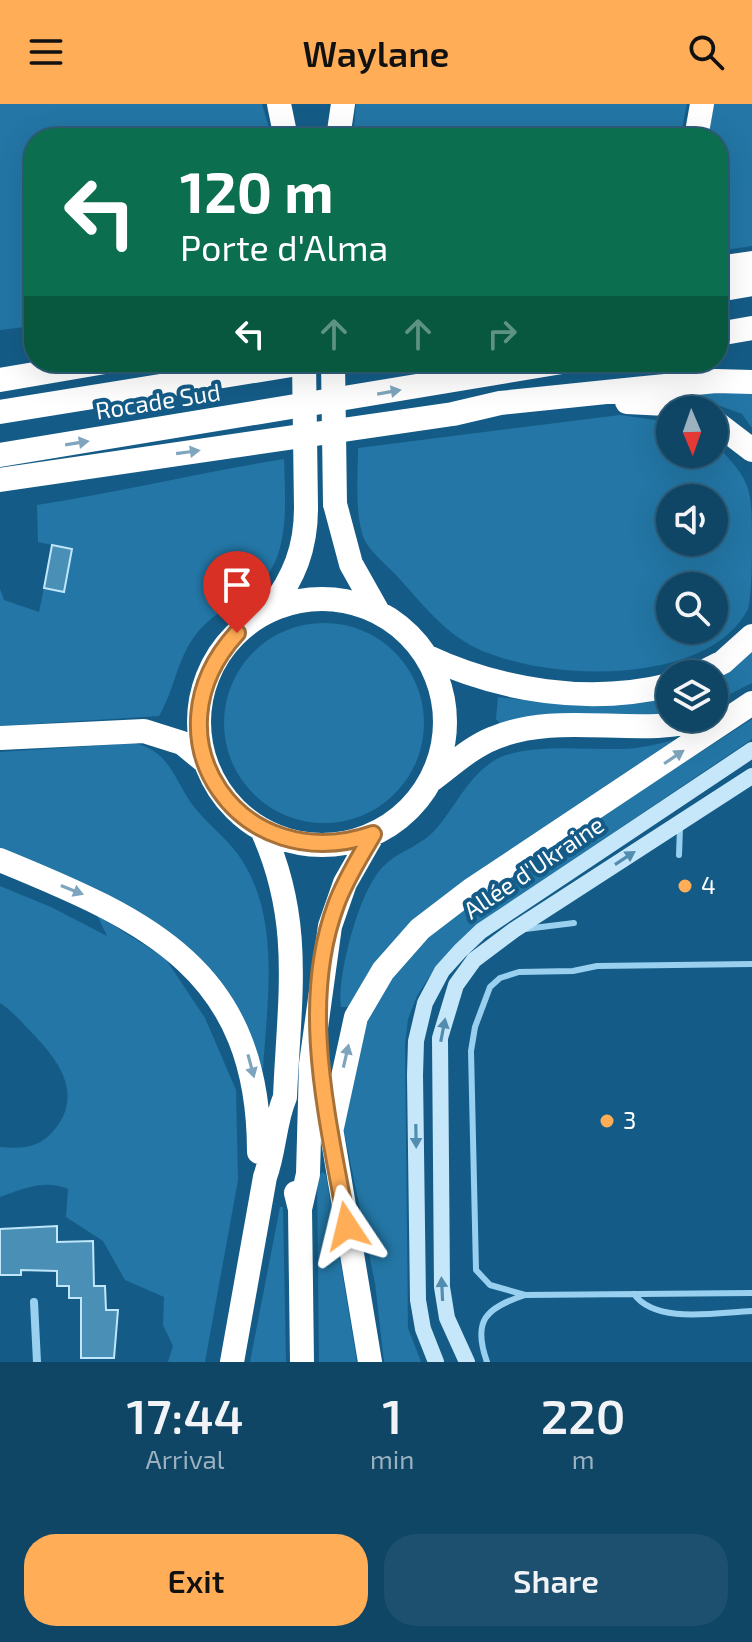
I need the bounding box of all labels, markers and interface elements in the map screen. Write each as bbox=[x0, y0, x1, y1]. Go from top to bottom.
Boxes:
icon: menu bbox=[24, 30, 68, 74]
icon: search bbox=[684, 30, 728, 74]
text: Waylane bbox=[303, 31, 449, 74]
text: 120 m bbox=[180, 157, 334, 224]
icon: left bbox=[48, 160, 152, 264]
text: Porte d'Alma bbox=[180, 225, 388, 268]
icon: left bbox=[228, 312, 272, 356]
icon: ahead bbox=[312, 312, 356, 356]
icon: ahead bbox=[396, 312, 440, 356]
icon: right bbox=[480, 312, 524, 356]
street label: Rocade Sud bbox=[93, 376, 222, 425]
one-way arrow bbox=[377, 385, 402, 397]
north arrow bbox=[656, 396, 728, 468]
map controls bbox=[656, 396, 728, 732]
one-way arrow bbox=[65, 436, 90, 449]
one-way arrow bbox=[176, 445, 201, 458]
button: sound bbox=[656, 484, 728, 556]
pin bbox=[203, 551, 271, 633]
icon: arrive bbox=[215, 563, 259, 607]
button: search bbox=[656, 572, 728, 644]
button: layers bbox=[656, 660, 728, 732]
one-way arrow bbox=[663, 750, 684, 765]
street label: Allée d'Ukraine bbox=[458, 809, 609, 924]
one-way arrow bbox=[614, 851, 636, 865]
place label: 4 bbox=[701, 870, 716, 899]
marker: 4 bbox=[676, 877, 694, 895]
one-way arrow bbox=[60, 883, 84, 896]
one-way arrow bbox=[437, 1017, 449, 1042]
one-way arrow bbox=[340, 1043, 353, 1068]
one-way arrow bbox=[245, 1053, 257, 1078]
place label: 3 bbox=[623, 1105, 636, 1134]
marker: 3 bbox=[598, 1112, 616, 1130]
one-way arrow bbox=[409, 1124, 422, 1149]
position arrow bbox=[305, 1184, 389, 1268]
one-way arrow bbox=[436, 1276, 449, 1301]
text: 17:44 bbox=[126, 1386, 244, 1444]
text: 1 bbox=[382, 1386, 402, 1444]
text: 220 bbox=[541, 1386, 626, 1444]
text: Arrival bbox=[145, 1443, 225, 1474]
text: min bbox=[370, 1443, 414, 1474]
text: m bbox=[572, 1443, 595, 1474]
button: Exit bbox=[24, 1534, 368, 1626]
button: Share bbox=[384, 1534, 728, 1626]

